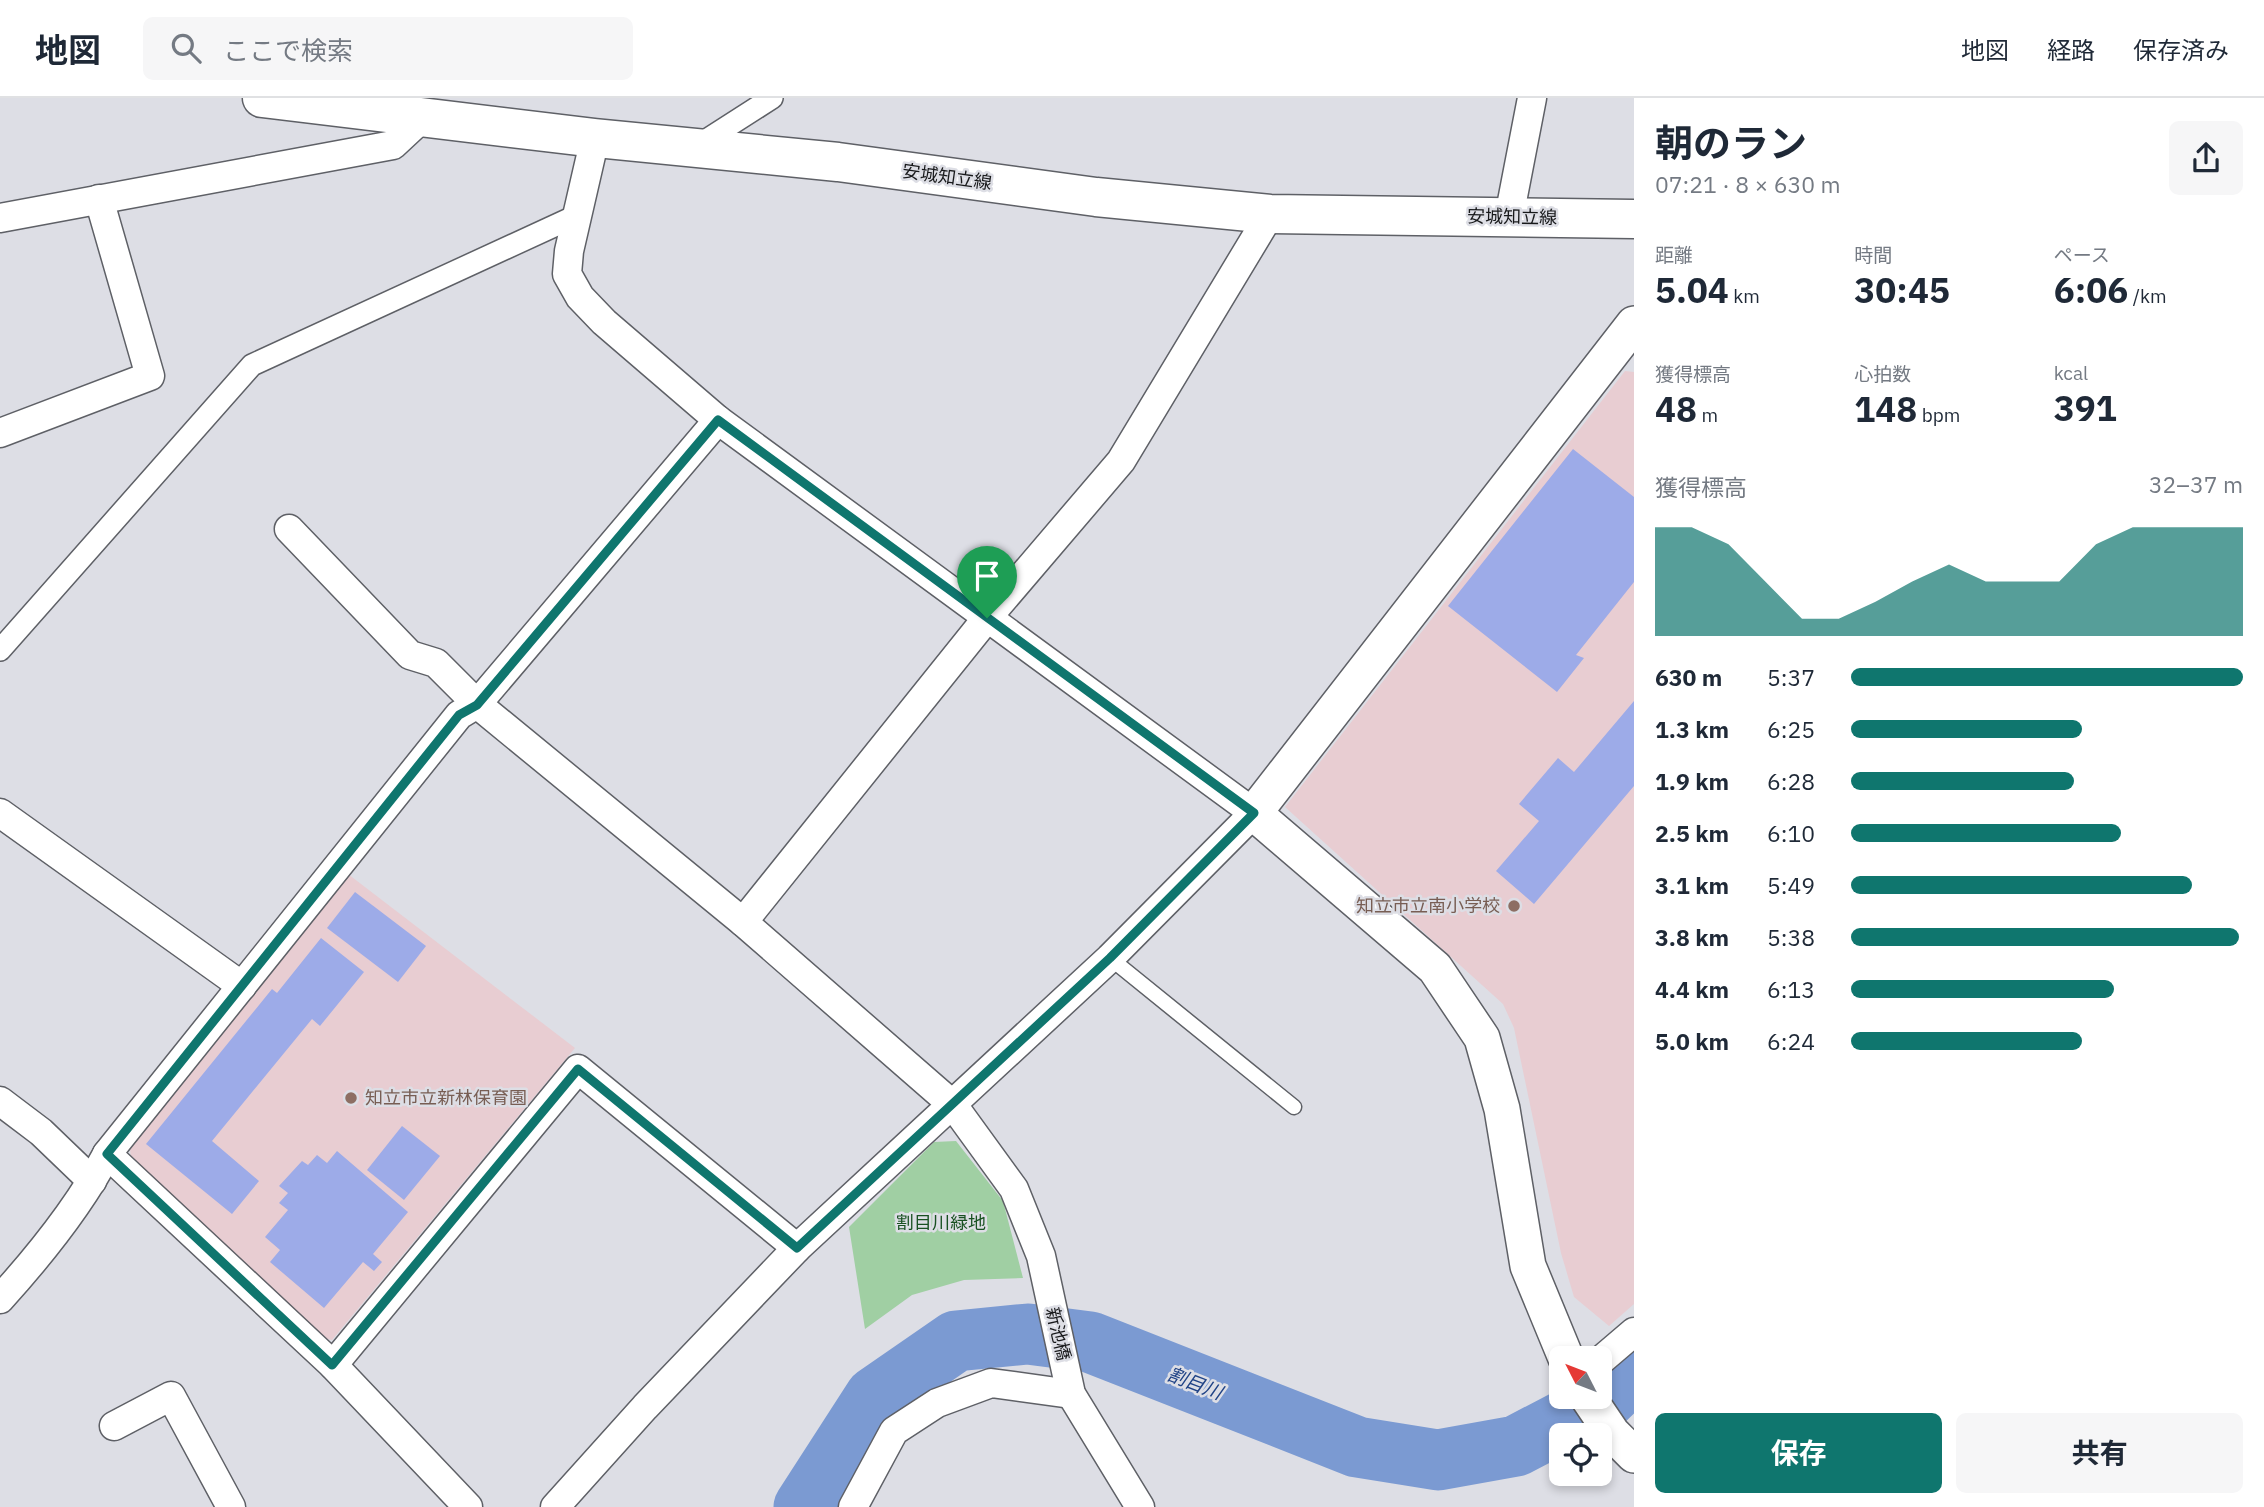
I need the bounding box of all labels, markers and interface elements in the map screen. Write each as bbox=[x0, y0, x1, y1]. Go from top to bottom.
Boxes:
search box bbox=[143, 17, 633, 80]
text: 地図 bbox=[35, 28, 101, 71]
icon: search bbox=[167, 29, 205, 67]
text: ここで検索 bbox=[223, 33, 353, 67]
text: 地図 bbox=[1961, 34, 2009, 66]
text: 経路 bbox=[2047, 34, 2095, 66]
text: 保存済み bbox=[2133, 34, 2229, 66]
text: 朝のラン bbox=[1655, 118, 1807, 167]
button: share bbox=[2169, 121, 2243, 195]
street label: 安城知立線 bbox=[901, 159, 993, 194]
text: 07:21 · 8 × 630 m bbox=[1655, 169, 1841, 199]
street label: 安城知立線 bbox=[1467, 204, 1557, 229]
text: 距離 bbox=[1655, 243, 1693, 267]
text: 時間 bbox=[1854, 243, 1892, 267]
text: ペース bbox=[2054, 243, 2110, 267]
text: 5.04 bbox=[1655, 267, 1729, 313]
text: 30:45 bbox=[1854, 267, 1950, 313]
text: 6:06 bbox=[2054, 267, 2128, 313]
text: km bbox=[1729, 284, 1760, 308]
text: /km bbox=[2128, 284, 2167, 308]
text: kcal bbox=[2054, 361, 2088, 385]
text: 獲得標高 bbox=[1655, 362, 1731, 386]
text: 心拍数 bbox=[1854, 362, 1911, 386]
text: 391 bbox=[2054, 385, 2117, 431]
text: 48 bbox=[1655, 386, 1697, 432]
text: 148 bbox=[1854, 386, 1917, 432]
text: m bbox=[1697, 403, 1718, 427]
text: bpm bbox=[1917, 403, 1960, 427]
text: 32–37 m bbox=[2149, 469, 2243, 499]
text: 獲得標高 bbox=[1655, 472, 1747, 502]
pin bbox=[957, 546, 1017, 618]
icon: arrive bbox=[968, 557, 1006, 595]
text: 630 m bbox=[1655, 662, 1722, 692]
text: 5:37 bbox=[1767, 662, 1815, 692]
text: 1.3 km bbox=[1655, 714, 1729, 744]
text: 6:25 bbox=[1767, 714, 1815, 744]
text: 1.9 km bbox=[1655, 766, 1729, 796]
text: 6:28 bbox=[1767, 766, 1815, 796]
text: 2.5 km bbox=[1655, 818, 1729, 848]
text: 6:10 bbox=[1767, 818, 1815, 848]
text: 3.1 km bbox=[1655, 870, 1729, 900]
text: 5:49 bbox=[1767, 870, 1815, 900]
place label: 知立市立南小学校 bbox=[1356, 894, 1500, 917]
marker: 知立市立南小学校 bbox=[1506, 898, 1522, 914]
text: 3.8 km bbox=[1655, 922, 1729, 952]
text: 5:38 bbox=[1767, 922, 1815, 952]
text: 4.4 km bbox=[1655, 974, 1729, 1004]
text: 6:13 bbox=[1767, 974, 1815, 1004]
text: 5.0 km bbox=[1655, 1026, 1729, 1056]
text: 6:24 bbox=[1767, 1026, 1815, 1056]
place label: 知立市立新林保育園 bbox=[365, 1086, 527, 1109]
marker: 知立市立新林保育園 bbox=[343, 1090, 359, 1106]
park label: 割目川緑地 bbox=[896, 1211, 986, 1234]
street label: 新池橋 bbox=[1041, 1305, 1076, 1363]
north arrow bbox=[1549, 1346, 1612, 1409]
map controls bbox=[1549, 1346, 1612, 1486]
water label: 割目川 bbox=[1164, 1362, 1228, 1405]
button: 保存 bbox=[1655, 1413, 1942, 1493]
button: 共有 bbox=[1956, 1413, 2243, 1493]
button: locate bbox=[1549, 1423, 1612, 1486]

